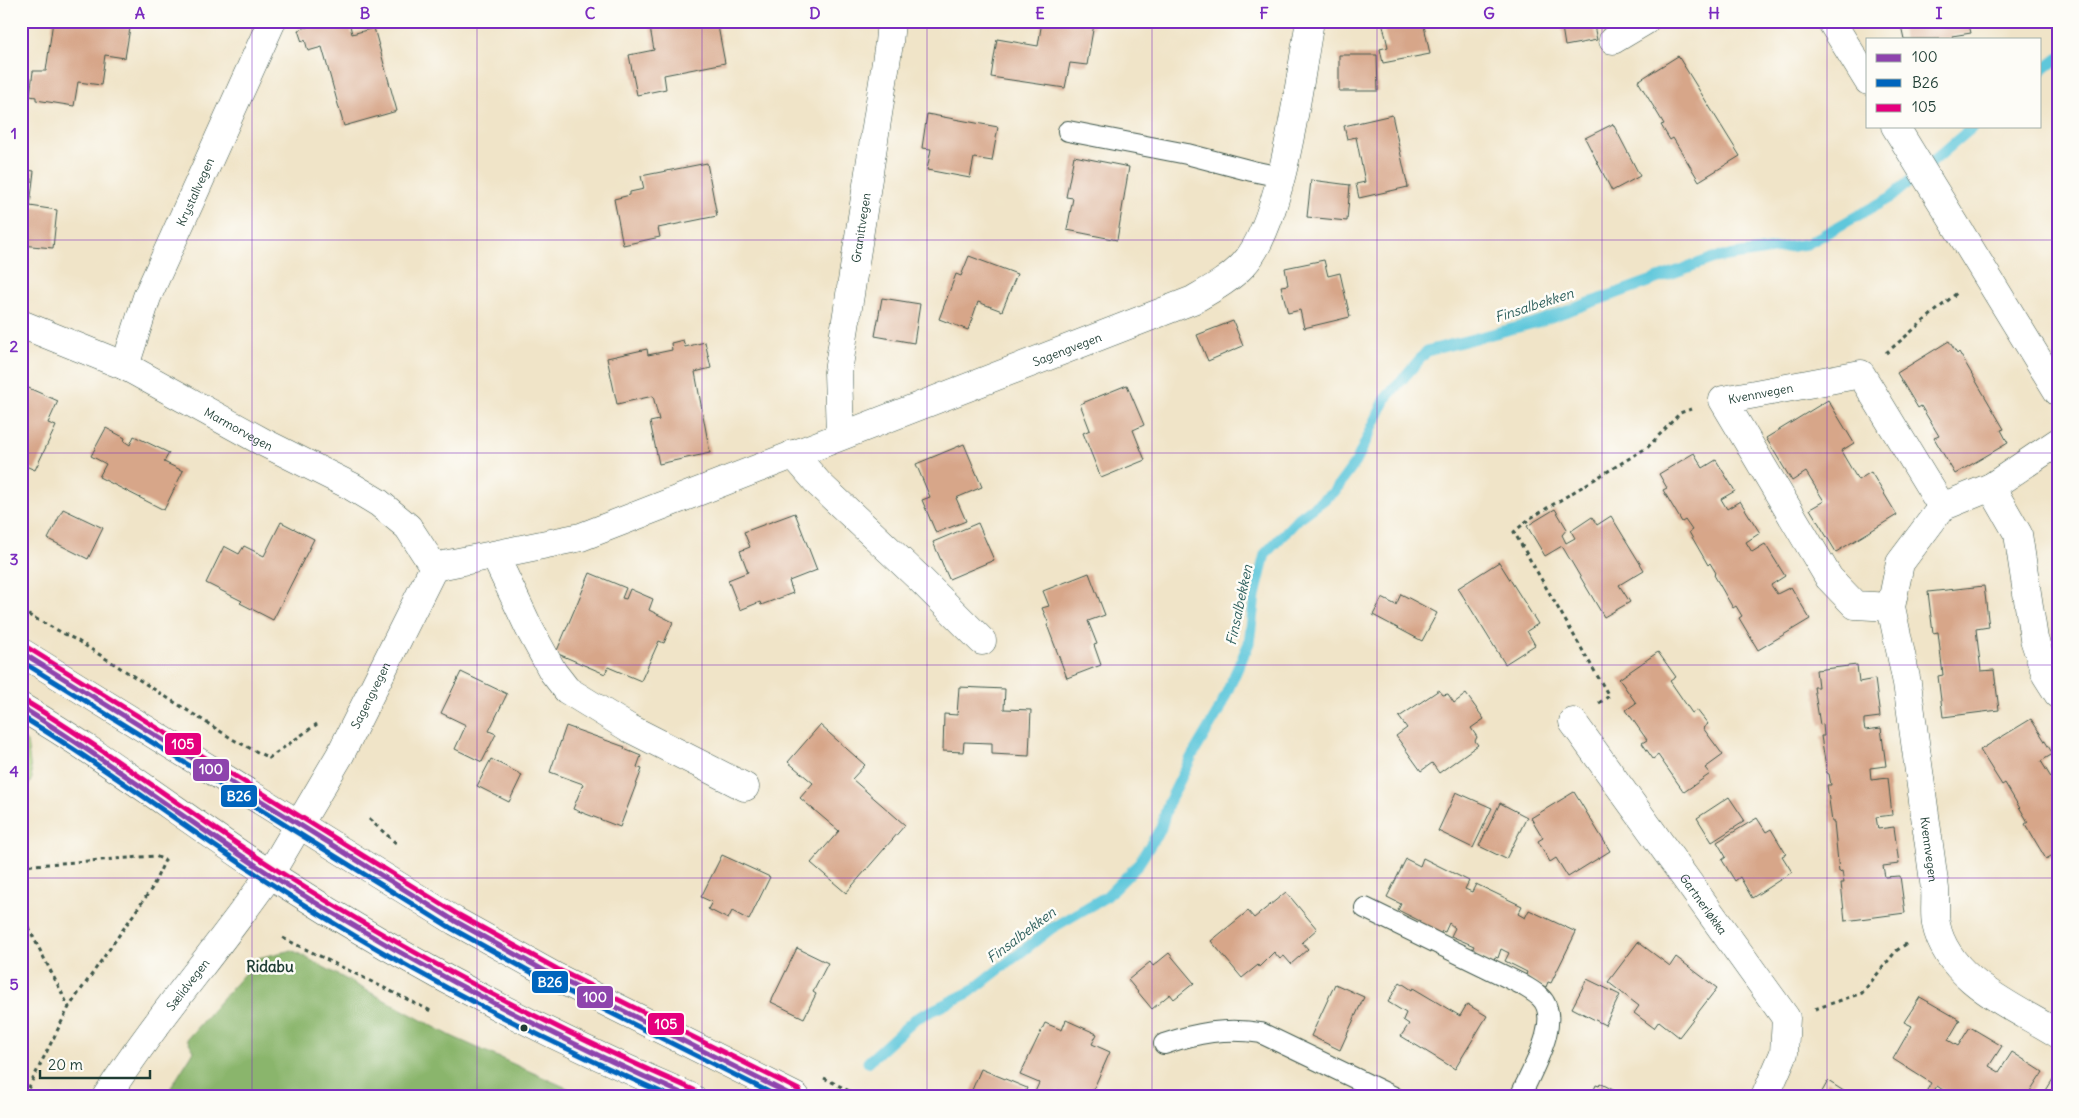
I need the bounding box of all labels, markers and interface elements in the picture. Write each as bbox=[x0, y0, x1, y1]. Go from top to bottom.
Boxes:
text: A bbox=[135, 3, 145, 23]
text: B bbox=[360, 3, 371, 23]
text: C bbox=[585, 3, 596, 23]
text: D bbox=[809, 3, 821, 23]
text: E bbox=[1035, 3, 1045, 23]
text: F bbox=[1259, 3, 1269, 23]
text: G bbox=[1483, 3, 1495, 23]
text: H bbox=[1708, 3, 1720, 23]
text: I bbox=[1936, 3, 1943, 23]
legend bbox=[1866, 38, 2042, 128]
text: 100 bbox=[1912, 47, 1938, 66]
text: B26 bbox=[1912, 73, 1939, 92]
text: 105 bbox=[1912, 97, 1936, 116]
text: 1 bbox=[11, 123, 17, 143]
street label: Krystallvegen bbox=[173, 155, 217, 228]
street label: Granittvegen bbox=[848, 192, 873, 264]
water label: Finsalbekken bbox=[1492, 284, 1577, 326]
street label: Sagengvegen bbox=[1030, 329, 1103, 369]
text: 2 bbox=[10, 336, 19, 356]
street label: Kvennvegen bbox=[1727, 379, 1794, 406]
street label: Marmorvegen bbox=[202, 404, 276, 453]
text: 3 bbox=[9, 549, 19, 569]
water label: Finsalbekken bbox=[1222, 562, 1256, 647]
street label: Sagengvegen bbox=[347, 659, 393, 731]
line badge: 105 bbox=[164, 732, 202, 756]
text: 105 bbox=[172, 735, 194, 753]
line badge: 100 bbox=[192, 758, 230, 782]
text: 100 bbox=[199, 760, 223, 778]
text: 4 bbox=[9, 761, 19, 781]
line badge: B26 bbox=[220, 784, 258, 808]
text: B26 bbox=[227, 787, 251, 805]
street label: Kvennvegen bbox=[1918, 816, 1941, 883]
street label: Gartnerløkka bbox=[1677, 871, 1731, 937]
water label: Finsalbekken bbox=[983, 903, 1060, 967]
street label: Sælidvegen bbox=[163, 955, 212, 1013]
district label: Ridabu bbox=[246, 957, 294, 976]
line badge: B26 bbox=[531, 970, 569, 994]
text: B26 bbox=[538, 973, 562, 991]
text: 5 bbox=[9, 974, 19, 994]
line badge: 100 bbox=[576, 985, 614, 1009]
text: 100 bbox=[583, 988, 607, 1006]
line badge: 105 bbox=[647, 1012, 685, 1036]
text: 105 bbox=[655, 1015, 677, 1033]
unlabelled marker bbox=[519, 1023, 529, 1033]
scale bar bbox=[40, 1048, 150, 1080]
text: 20 m bbox=[48, 1055, 83, 1074]

